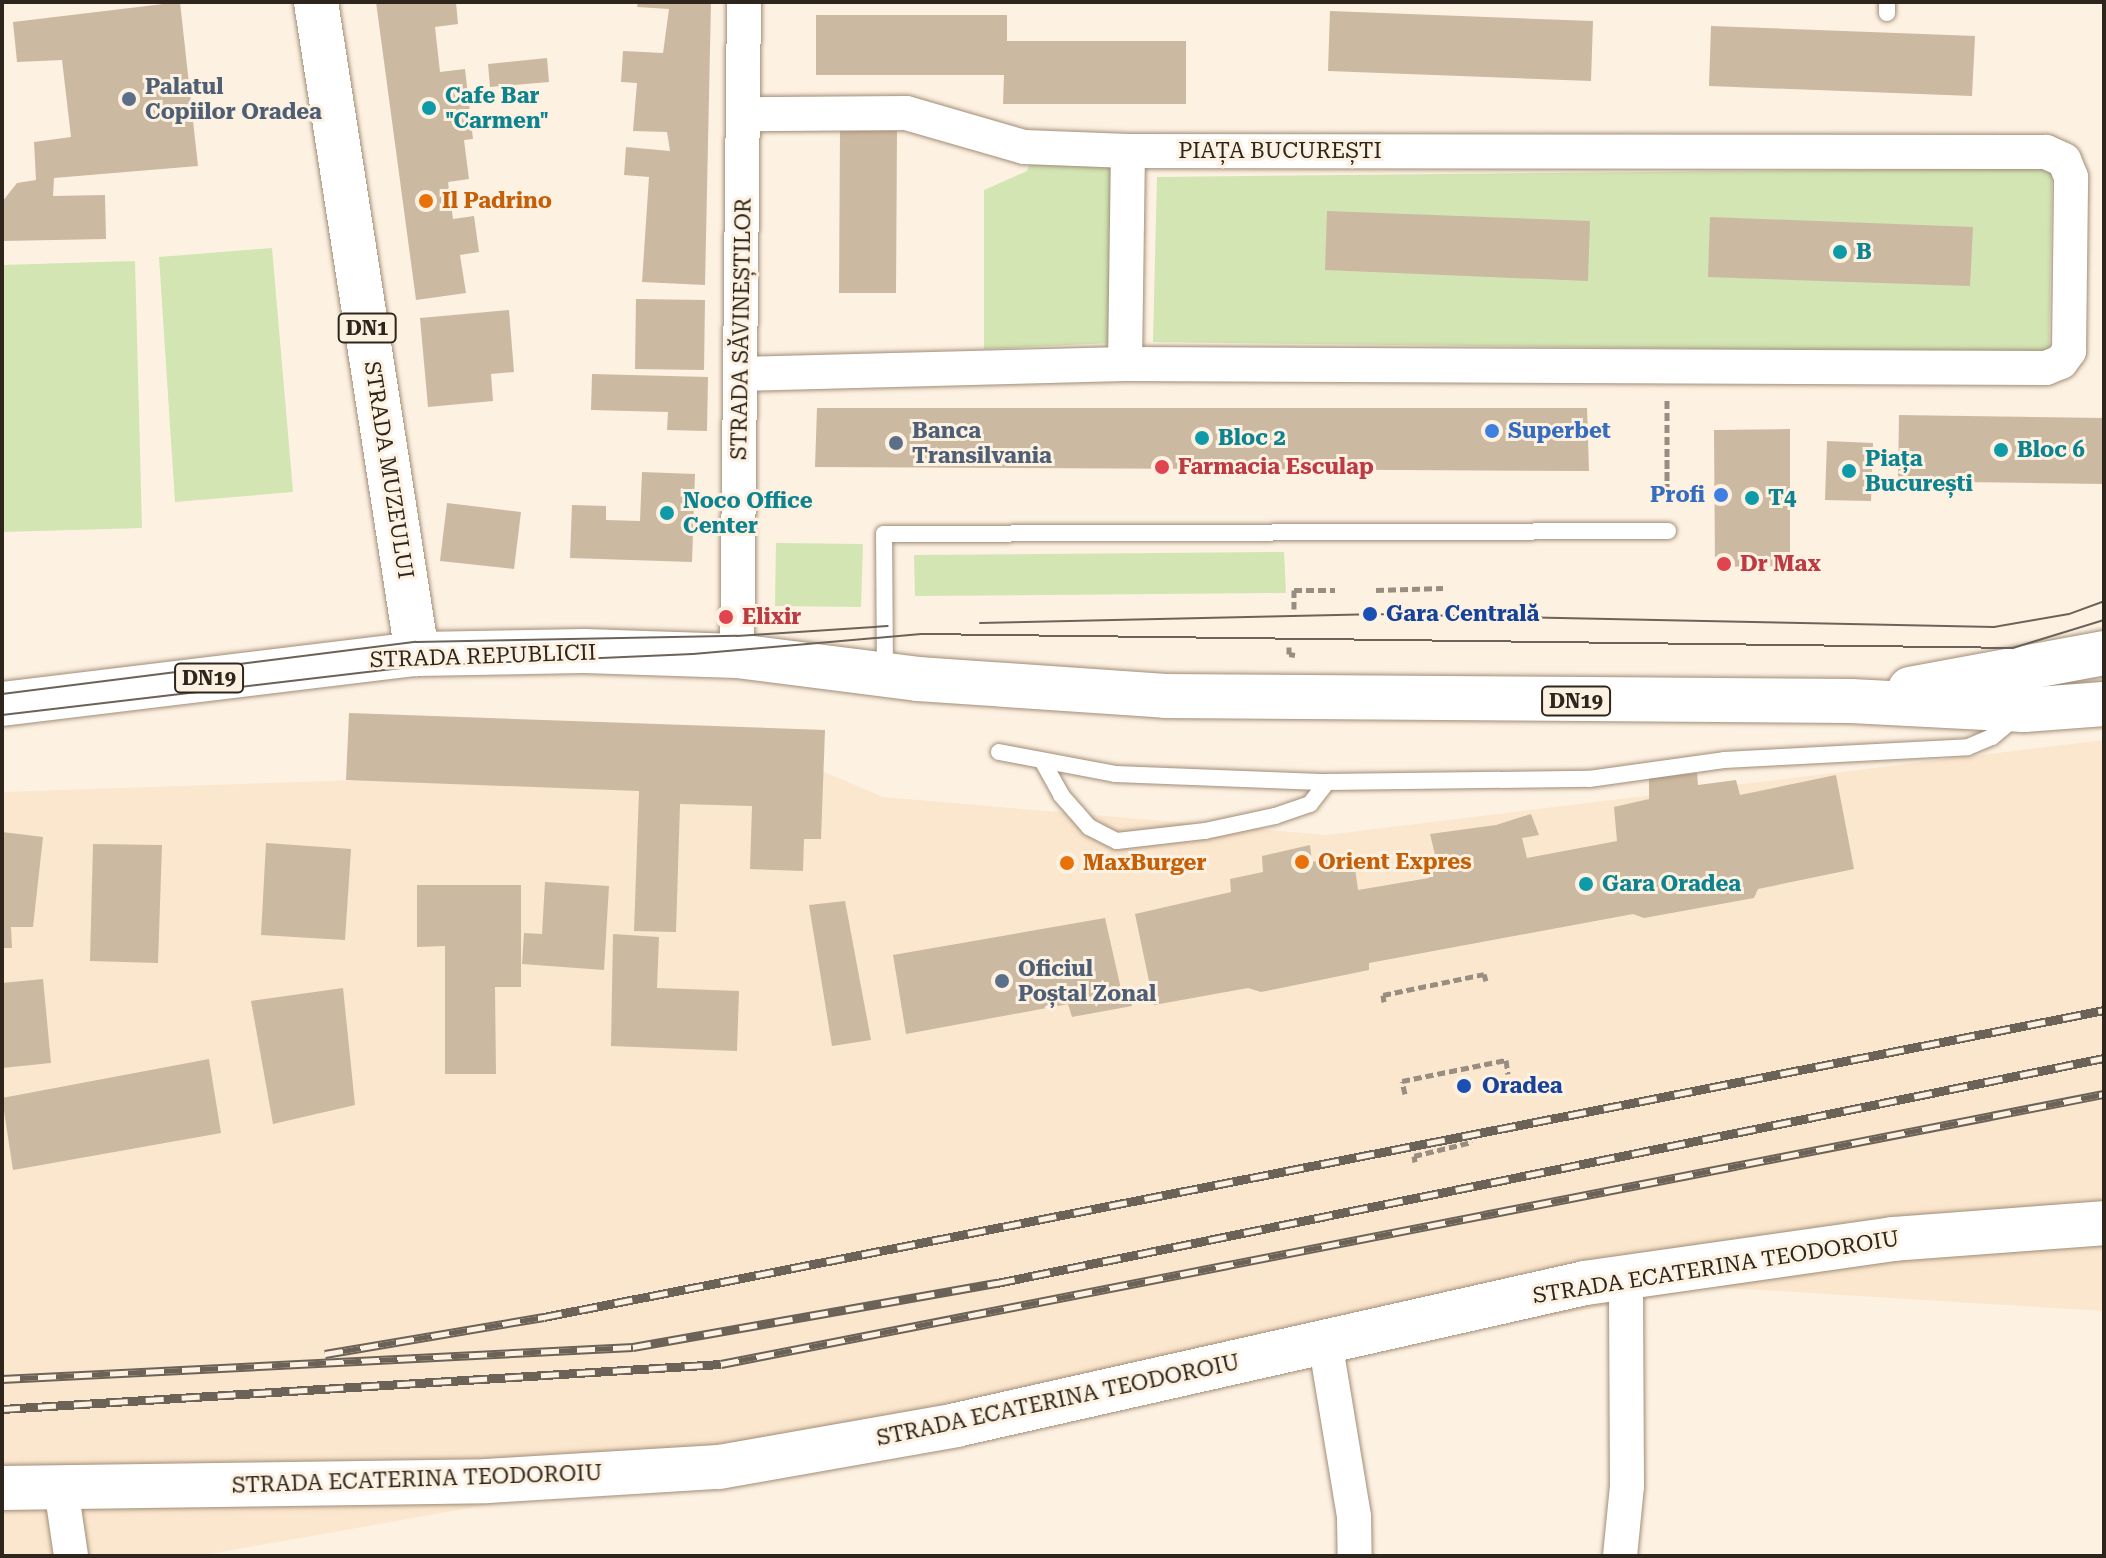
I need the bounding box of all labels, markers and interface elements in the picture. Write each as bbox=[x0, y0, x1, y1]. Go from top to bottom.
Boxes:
place label: Palatul Copiilor Oradea bbox=[145, 73, 322, 124]
place label: Cafe Bar "Carmen" bbox=[445, 82, 549, 134]
marker: Palatul Copiilor Oradea bbox=[120, 90, 138, 108]
marker: Cafe Bar "Carmen" bbox=[420, 99, 438, 117]
street label: PIAȚA BUCUREȘTI bbox=[1178, 138, 1382, 164]
place label: Il Padrino bbox=[442, 188, 552, 214]
marker: Il Padrino bbox=[417, 192, 435, 210]
street label: STRADA SĂVINEȘTILOR bbox=[726, 198, 756, 460]
place label: B bbox=[1856, 239, 1872, 265]
marker: B bbox=[1831, 243, 1849, 261]
road number: DN1 bbox=[337, 312, 397, 344]
street label: STRADA MUZEULUI bbox=[359, 359, 419, 581]
place label: Banca Transilvania bbox=[912, 417, 1052, 468]
place label: Superbet bbox=[1508, 418, 1611, 444]
marker: Superbet bbox=[1483, 422, 1501, 440]
place label: Bloc 2 bbox=[1218, 425, 1286, 451]
marker: Bloc 2 bbox=[1193, 429, 1211, 447]
marker: Banca Transilvania bbox=[887, 434, 905, 452]
place label: Bloc 6 bbox=[2017, 437, 2085, 463]
marker: Bloc 6 bbox=[1992, 441, 2010, 459]
place label: Piața București bbox=[1865, 445, 1973, 496]
place label: Farmacia Esculap bbox=[1178, 454, 1374, 480]
marker: Farmacia Esculap bbox=[1153, 458, 1171, 476]
marker: Piața București bbox=[1840, 462, 1858, 480]
place label: Profi bbox=[1650, 482, 1705, 508]
place label: T4 bbox=[1768, 485, 1796, 511]
marker: Profi bbox=[1712, 486, 1730, 504]
place label: Noco Office Center bbox=[683, 487, 813, 538]
marker: T4 bbox=[1743, 489, 1761, 507]
marker: Noco Office Center bbox=[658, 504, 676, 522]
place label: Dr Max bbox=[1740, 551, 1821, 577]
marker: Dr Max bbox=[1715, 555, 1733, 573]
place label: Gara Centrală bbox=[1386, 601, 1539, 627]
place label: Elixir bbox=[742, 604, 801, 630]
marker: Gara Centrală bbox=[1361, 605, 1379, 623]
marker: Elixir bbox=[717, 608, 735, 626]
street label: STRADA REPUBLICII bbox=[369, 639, 597, 673]
road number: DN19 bbox=[173, 662, 245, 694]
road number: DN19 bbox=[1540, 685, 1612, 717]
place label: Orient Expres bbox=[1318, 849, 1472, 875]
place label: MaxBurger bbox=[1083, 850, 1207, 876]
marker: Orient Expres bbox=[1293, 853, 1311, 871]
marker: MaxBurger bbox=[1058, 854, 1076, 872]
place label: Gara Oradea bbox=[1602, 871, 1741, 897]
marker: Gara Oradea bbox=[1577, 875, 1595, 893]
place label: Oficiul Poștal Zonal bbox=[1018, 955, 1156, 1006]
marker: Oficiul Poștal Zonal bbox=[993, 972, 1011, 990]
place label: Oradea bbox=[1482, 1073, 1563, 1099]
marker: Oradea bbox=[1453, 1075, 1475, 1097]
street label: STRADA ECATERINA TEODOROIU bbox=[1531, 1225, 1901, 1309]
street label: STRADA ECATERINA TEODOROIU bbox=[874, 1349, 1242, 1451]
street label: STRADA ECATERINA TEODOROIU bbox=[231, 1459, 603, 1499]

